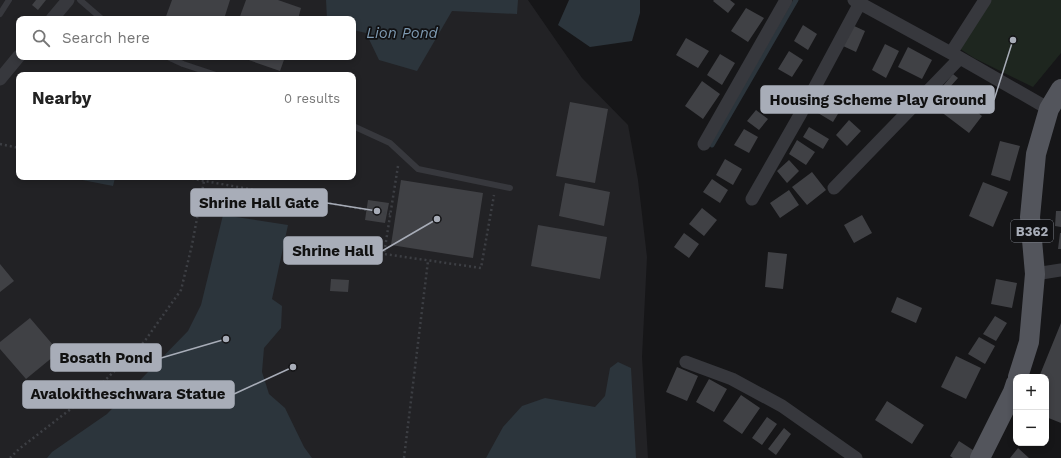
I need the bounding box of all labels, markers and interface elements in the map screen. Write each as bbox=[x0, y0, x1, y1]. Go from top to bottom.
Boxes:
search box bbox=[16, 16, 356, 60]
water label: Lion Pond bbox=[366, 24, 439, 42]
icon: search bbox=[30, 27, 52, 49]
text: Search here bbox=[62, 29, 150, 47]
callout: Housing Scheme Play Ground bbox=[761, 86, 994, 113]
text: Nearby bbox=[32, 88, 91, 108]
text: 0 results bbox=[284, 91, 340, 106]
text: Housing Scheme Play Ground bbox=[770, 91, 986, 109]
callout: Shrine Hall Gate bbox=[191, 189, 327, 216]
text: Shrine Hall Gate bbox=[199, 194, 319, 212]
road number: B362 bbox=[1011, 220, 1053, 242]
callout: Shrine Hall bbox=[284, 237, 382, 264]
text: Shrine Hall bbox=[292, 242, 374, 260]
callout: Bosath Pond bbox=[51, 344, 161, 371]
text: Bosath Pond bbox=[59, 349, 153, 367]
map controls bbox=[1013, 374, 1049, 446]
button: + bbox=[1013, 374, 1049, 410]
callout: Avalokitheschwara Statue bbox=[23, 381, 234, 408]
text: Avalokitheschwara Statue bbox=[31, 385, 226, 403]
button: − bbox=[1013, 410, 1049, 446]

